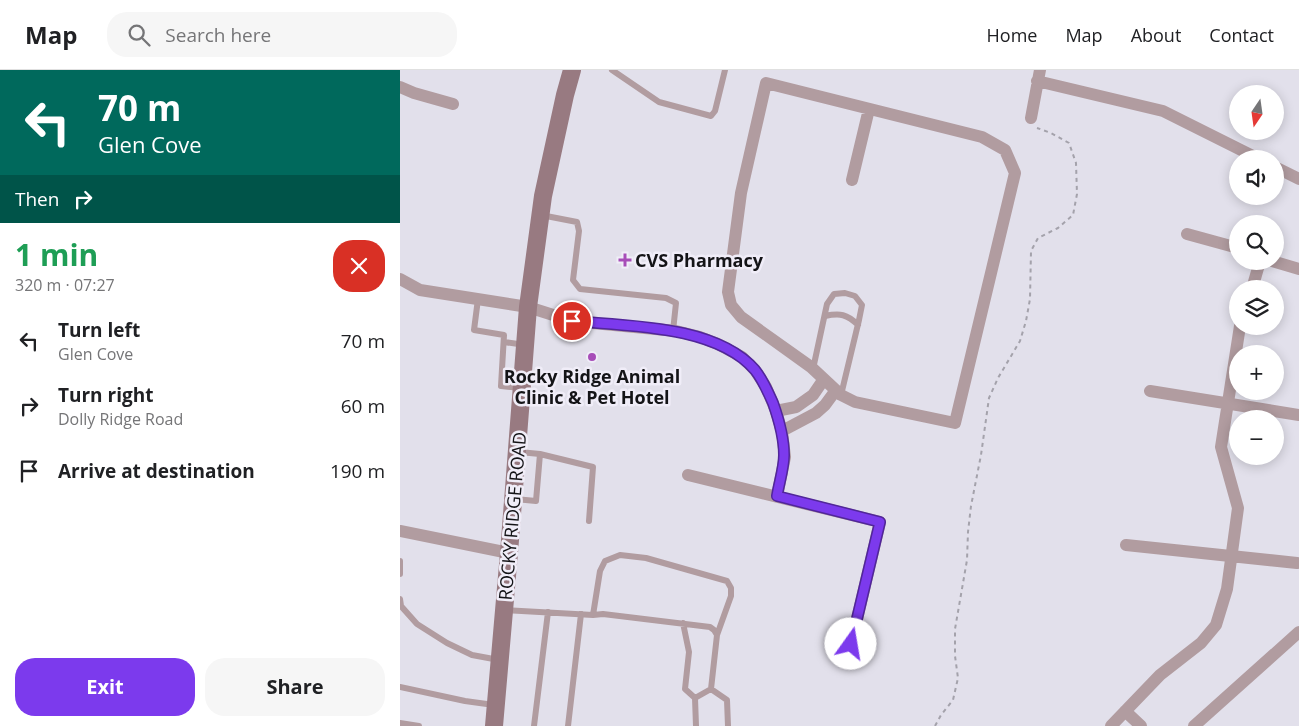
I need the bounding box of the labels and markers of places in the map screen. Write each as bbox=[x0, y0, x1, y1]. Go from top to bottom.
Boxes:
place label: CVS Pharmacy bbox=[635, 248, 764, 272]
marker: CVS Pharmacy bbox=[619, 254, 631, 266]
pin bbox=[551, 300, 593, 342]
marker: Rocky Ridge Animal Clinic & Pet Hotel bbox=[586, 351, 598, 363]
place label: Rocky Ridge Animal Clinic & Pet Hotel bbox=[504, 364, 680, 409]

